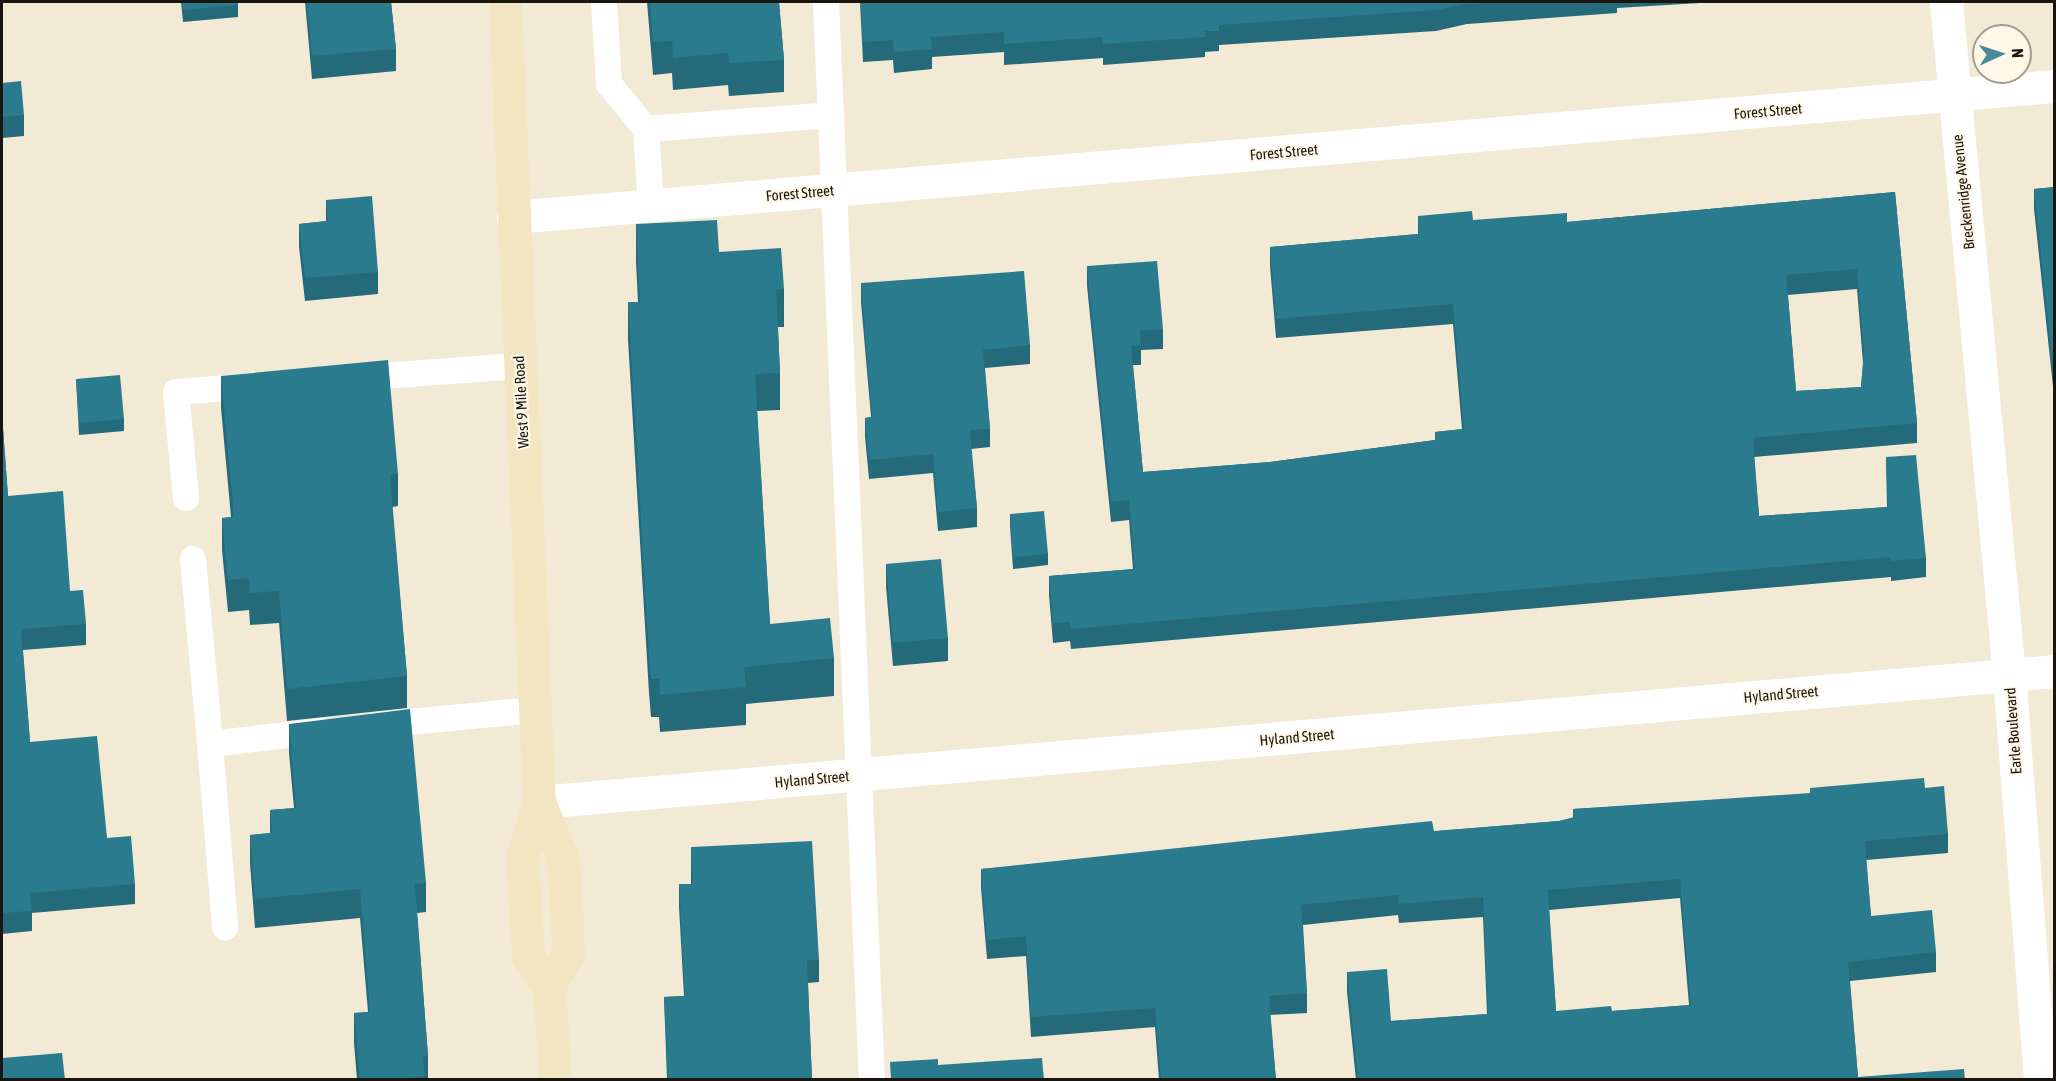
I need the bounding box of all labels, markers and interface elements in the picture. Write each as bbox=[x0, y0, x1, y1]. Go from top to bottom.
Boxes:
north arrow bbox=[1972, 24, 2032, 84]
text: N bbox=[2009, 48, 2027, 58]
street label: Forest Street bbox=[1733, 99, 1803, 123]
street label: Breckenridge Avenue bbox=[1948, 134, 1978, 250]
street label: Forest Street bbox=[1249, 140, 1319, 164]
street label: Forest Street bbox=[765, 181, 835, 205]
street label: West 9 Mile Road bbox=[510, 355, 532, 449]
street label: Hyland Street bbox=[1743, 682, 1819, 706]
street label: Earle Boulevard bbox=[2001, 687, 2025, 775]
street label: Hyland Street bbox=[1259, 725, 1335, 749]
street label: Hyland Street bbox=[774, 767, 850, 791]

